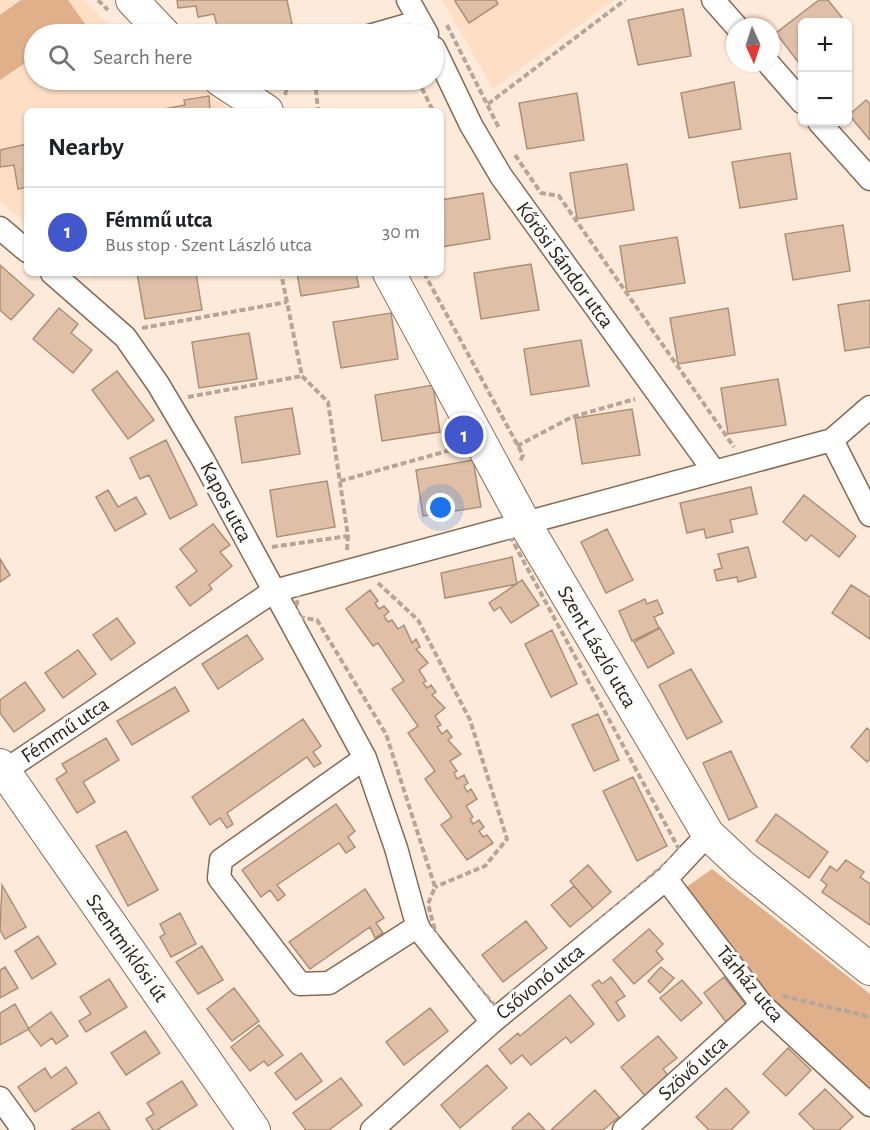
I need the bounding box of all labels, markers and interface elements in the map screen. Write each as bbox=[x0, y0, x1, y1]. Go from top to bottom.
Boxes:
north arrow bbox=[726, 18, 780, 72]
map controls bbox=[798, 18, 852, 126]
button: + bbox=[798, 18, 852, 72]
search box bbox=[24, 24, 444, 90]
icon: search bbox=[45, 41, 78, 74]
text: Search here bbox=[93, 46, 192, 68]
button: − bbox=[798, 72, 852, 126]
text: Nearby bbox=[48, 134, 124, 160]
street label: Kőrösi Sándor utca bbox=[512, 198, 618, 332]
text: Fémmű utca bbox=[105, 209, 213, 231]
text: 1 bbox=[64, 222, 71, 242]
text: 30 m bbox=[382, 222, 420, 242]
text: Bus stop · Szent László utca bbox=[105, 235, 312, 255]
pin: 1 bbox=[444, 412, 484, 458]
street label: Kapos utca bbox=[196, 458, 256, 546]
your location bbox=[426, 493, 455, 522]
street label: Szent László utca bbox=[554, 582, 641, 712]
street label: Fémmű utca bbox=[18, 693, 113, 767]
street label: Szentmiklósi út bbox=[82, 890, 172, 1006]
street label: Csővonó utca bbox=[492, 940, 588, 1024]
street label: Tárház utca bbox=[712, 942, 788, 1026]
street label: Szövő utca bbox=[654, 1031, 732, 1104]

